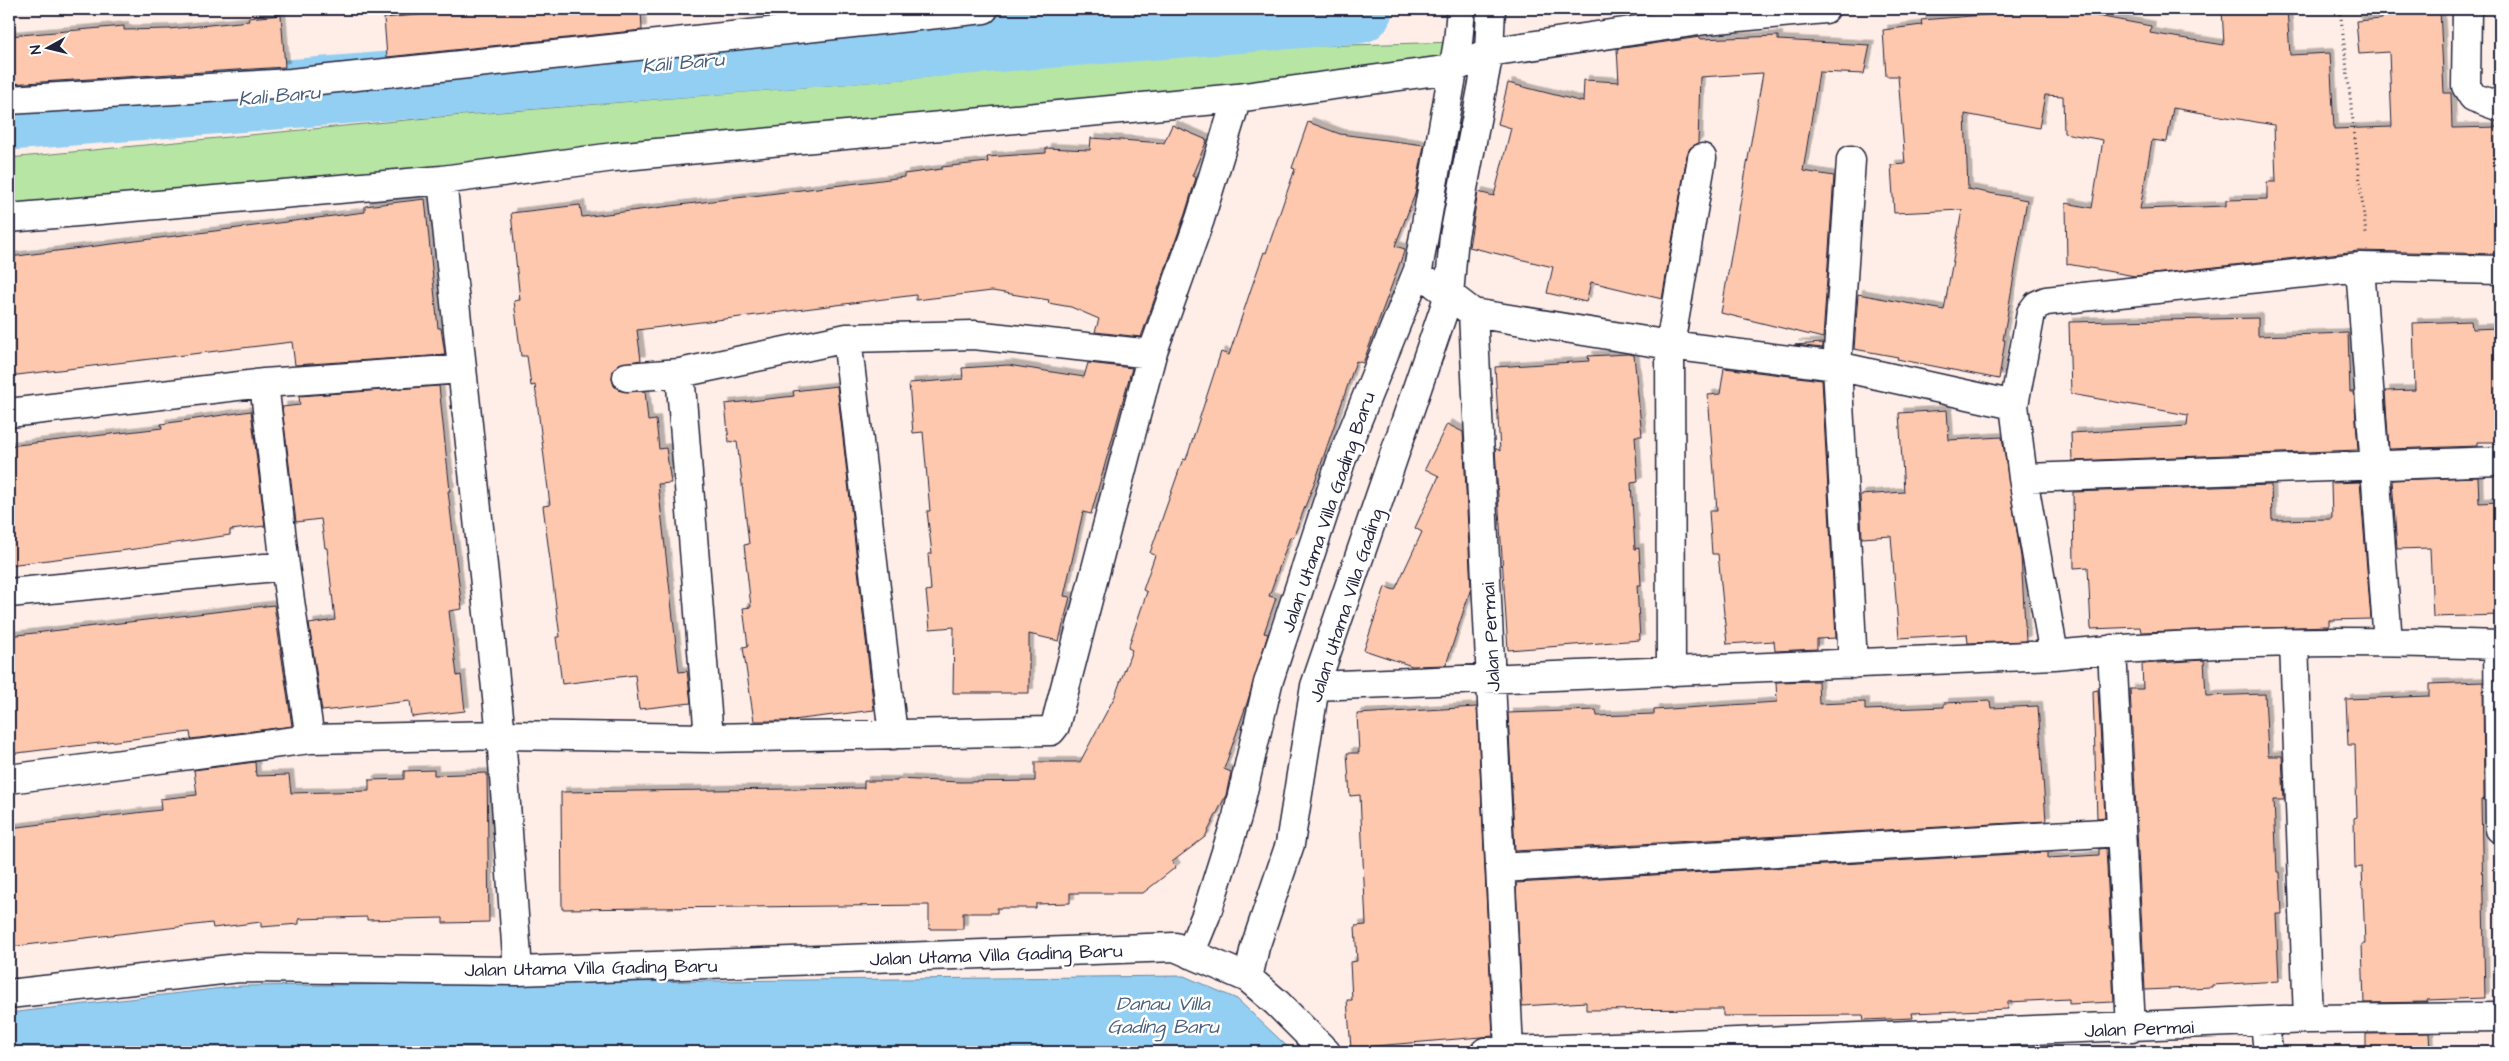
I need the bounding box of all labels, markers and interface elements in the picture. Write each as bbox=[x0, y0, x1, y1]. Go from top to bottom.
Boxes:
north arrow bbox=[22, 22, 72, 72]
text: N bbox=[26, 44, 47, 55]
water label: Kali Baru bbox=[641, 45, 727, 81]
water label: Kali Baru bbox=[237, 78, 323, 114]
street label: Jalan Utama Villa Gading Baru bbox=[1275, 389, 1379, 635]
street label: Jalan Utama Villa Gading bbox=[1303, 505, 1387, 705]
street label: Jalan Permai bbox=[1475, 581, 1508, 692]
street label: Jalan Utama Villa Gading Baru bbox=[869, 938, 1123, 974]
street label: Jalan Utama Villa Gading Baru bbox=[464, 953, 718, 985]
water label: Danau Villa Gading Baru bbox=[1107, 990, 1220, 1042]
street label: Jalan Permai bbox=[2084, 1014, 2194, 1045]

